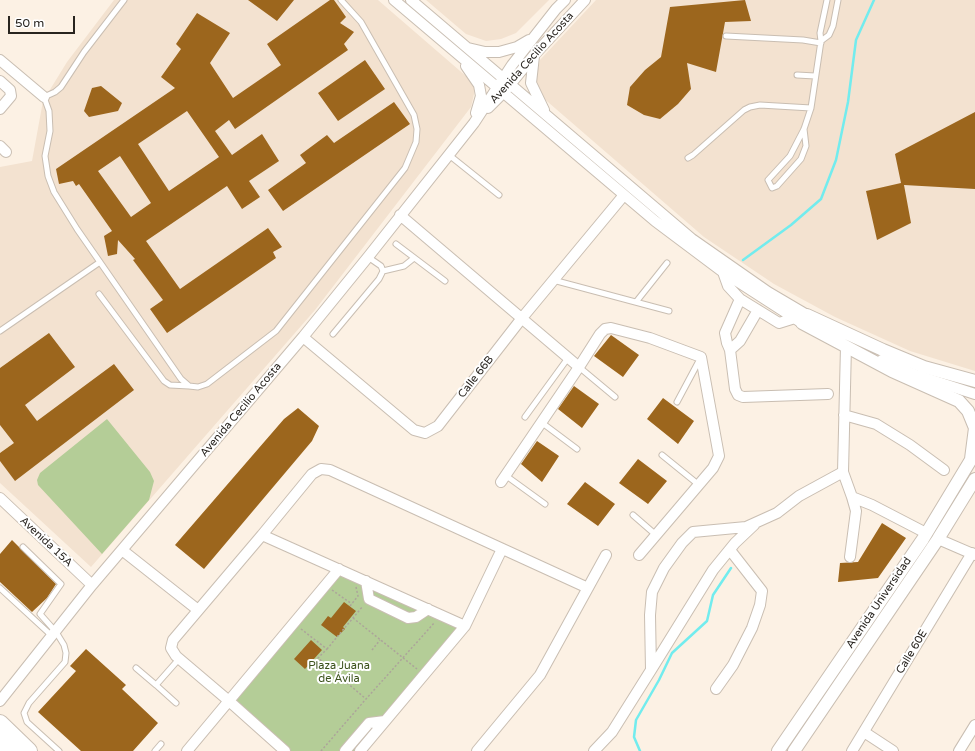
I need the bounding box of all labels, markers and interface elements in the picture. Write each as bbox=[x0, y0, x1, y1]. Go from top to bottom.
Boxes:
scale bar bbox=[10, 8, 77, 34]
street label: Avenida Cecilio Acosta bbox=[487, 9, 577, 107]
text: 50 m bbox=[15, 16, 44, 30]
street label: Calle 66B bbox=[455, 353, 497, 401]
street label: Avenida Cecilio Acosta bbox=[198, 360, 284, 460]
street label: Avenida 15A bbox=[17, 514, 75, 570]
street label: Avenida Universidad bbox=[844, 555, 914, 651]
street label: Calle 60E bbox=[894, 628, 930, 676]
park label: Plaza Juana de Ávila bbox=[308, 659, 370, 685]

